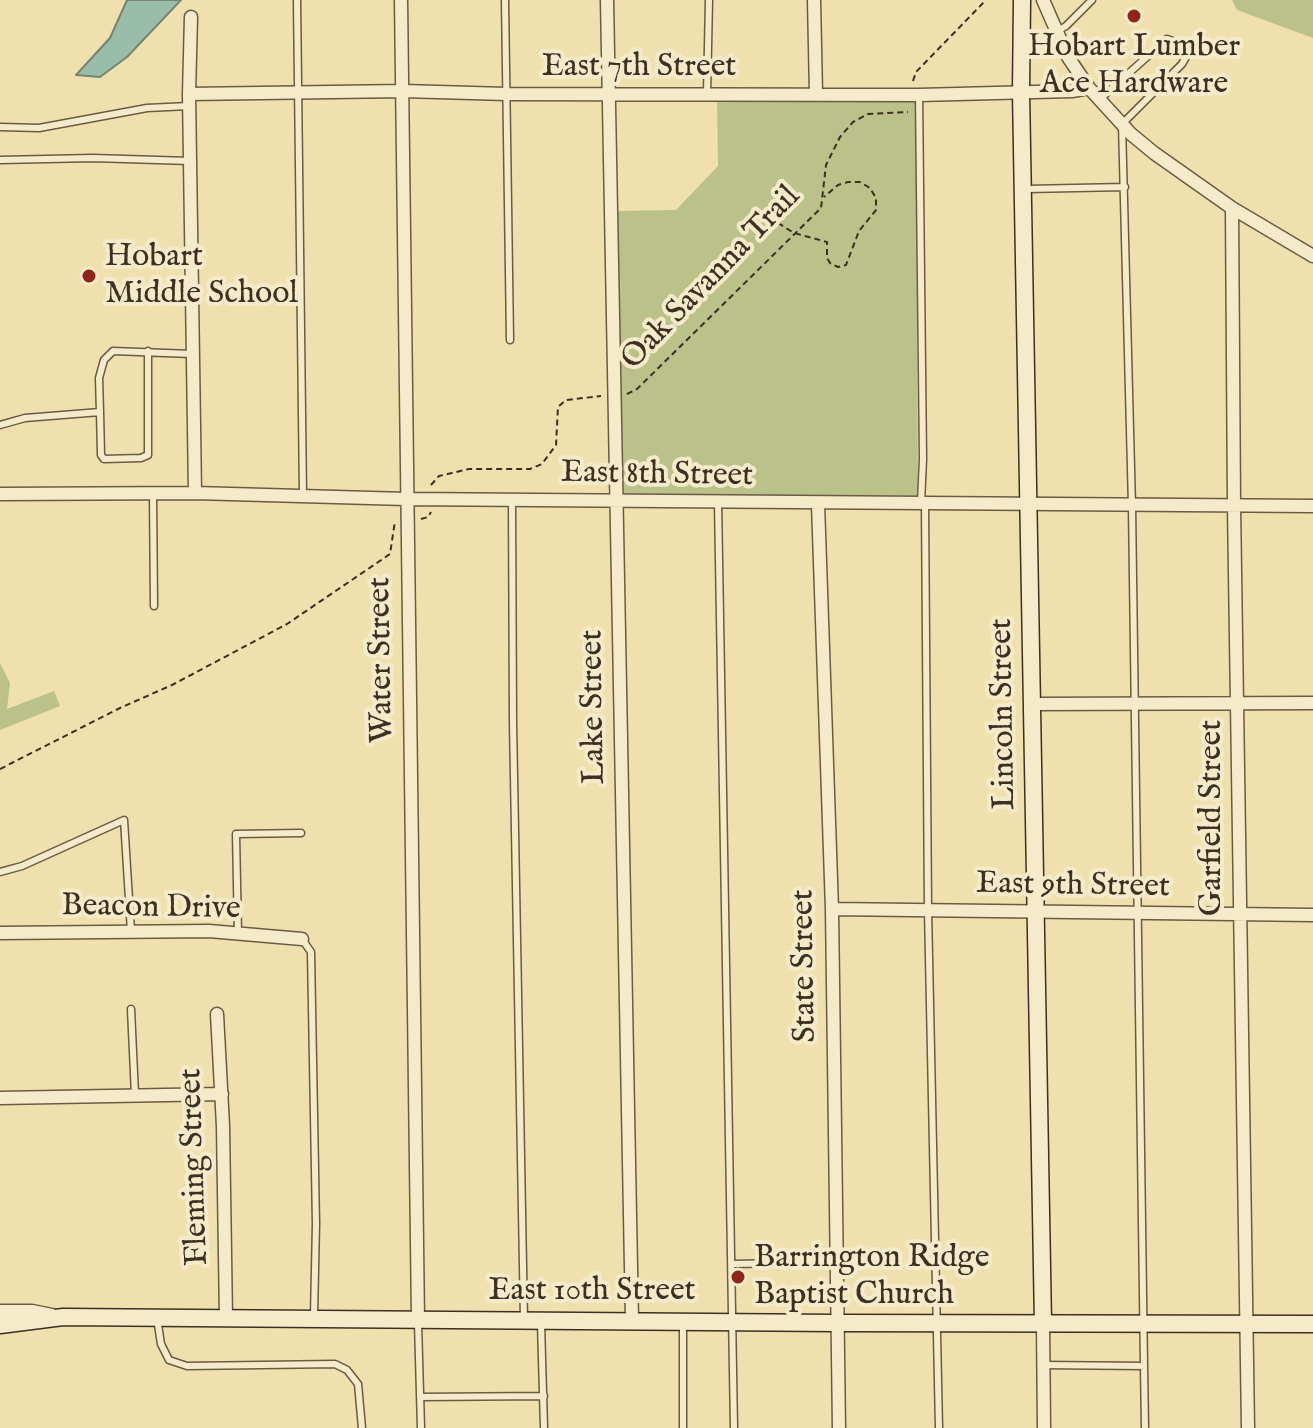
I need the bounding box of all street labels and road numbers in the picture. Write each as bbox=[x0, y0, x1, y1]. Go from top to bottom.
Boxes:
street label: East 7th Street bbox=[542, 49, 736, 87]
street label: Oak Savanna Trail bbox=[615, 179, 809, 379]
street label: East 8th Street bbox=[561, 455, 753, 497]
street label: Water Street bbox=[362, 577, 404, 743]
street label: Lincoln Street bbox=[984, 618, 1026, 810]
street label: Lake Street bbox=[574, 629, 616, 785]
street label: Garfield Street bbox=[1194, 720, 1232, 916]
street label: East 9th Street bbox=[976, 866, 1170, 908]
street label: Beacon Drive bbox=[61, 888, 241, 930]
street label: State Street bbox=[785, 889, 827, 1043]
street label: Fleming Street bbox=[173, 1067, 219, 1267]
street label: East 10th Street bbox=[488, 1273, 696, 1311]

